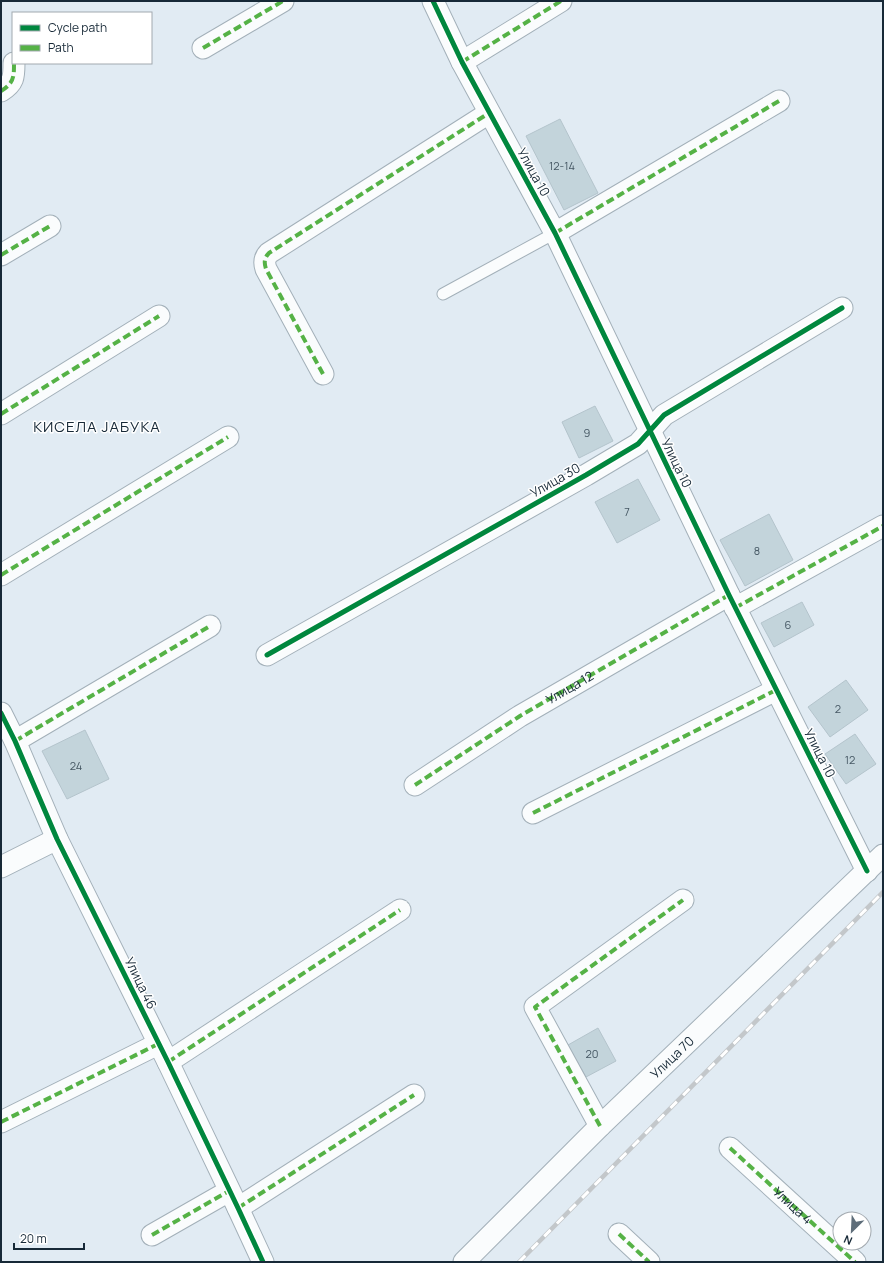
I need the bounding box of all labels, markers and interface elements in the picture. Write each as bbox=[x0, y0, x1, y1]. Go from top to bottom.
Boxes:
legend bbox=[12, 12, 152, 64]
text: Cycle path bbox=[48, 19, 107, 36]
text: Path bbox=[48, 39, 74, 56]
street label: Улица 10 bbox=[513, 145, 555, 200]
house number: 12-14 bbox=[549, 158, 575, 173]
district label: КИСЕЛА ЈАБУКА bbox=[33, 416, 161, 437]
house number: 9 bbox=[584, 425, 591, 440]
street label: Улица 10 bbox=[657, 435, 697, 491]
street label: Улица 30 bbox=[527, 458, 583, 502]
house number: 7 bbox=[624, 504, 630, 519]
house number: 8 bbox=[754, 543, 760, 558]
house number: 6 bbox=[785, 617, 792, 632]
street label: Улица 12 bbox=[542, 666, 597, 708]
house number: 2 bbox=[835, 701, 841, 716]
street label: Улица 10 bbox=[800, 725, 840, 781]
house number: 12 bbox=[845, 752, 855, 767]
house number: 24 bbox=[70, 758, 82, 773]
street label: Улица 46 bbox=[121, 954, 161, 1012]
street label: Улица 70 bbox=[646, 1032, 698, 1082]
house number: 20 bbox=[586, 1046, 598, 1061]
street label: Улица 4 bbox=[769, 1183, 817, 1228]
north arrow bbox=[832, 1211, 872, 1251]
scale bar bbox=[14, 1225, 84, 1251]
text: 20 m bbox=[20, 1230, 47, 1247]
text: N bbox=[841, 1232, 854, 1249]

